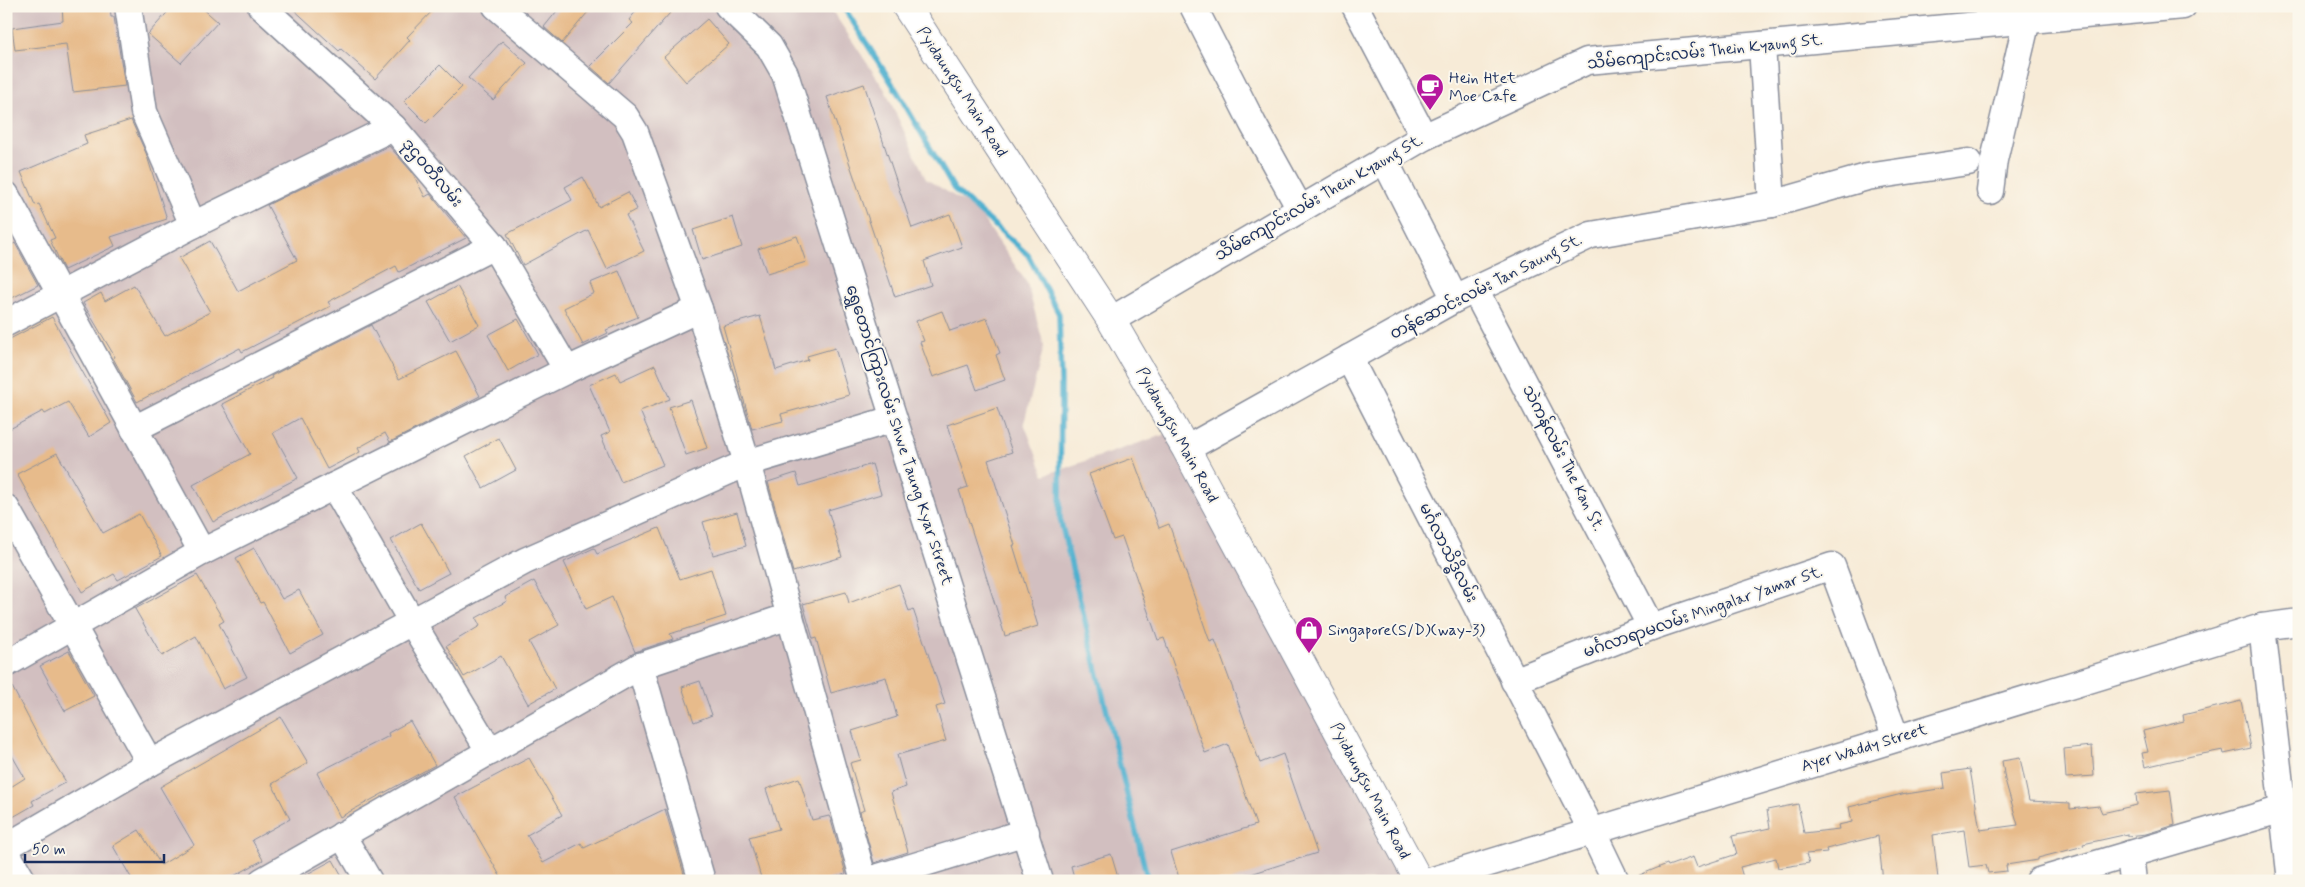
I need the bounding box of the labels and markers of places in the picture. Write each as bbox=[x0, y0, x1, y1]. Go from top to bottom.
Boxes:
place label: Hein Htet Moe Cafe bbox=[1449, 68, 1517, 107]
cafe icon: Hein Htet Moe Cafe bbox=[1415, 72, 1445, 111]
shop icon: Singapore(S/D)(way-3) bbox=[1294, 615, 1324, 654]
place label: Singapore(S/D)(way-3) bbox=[1328, 620, 1485, 642]

